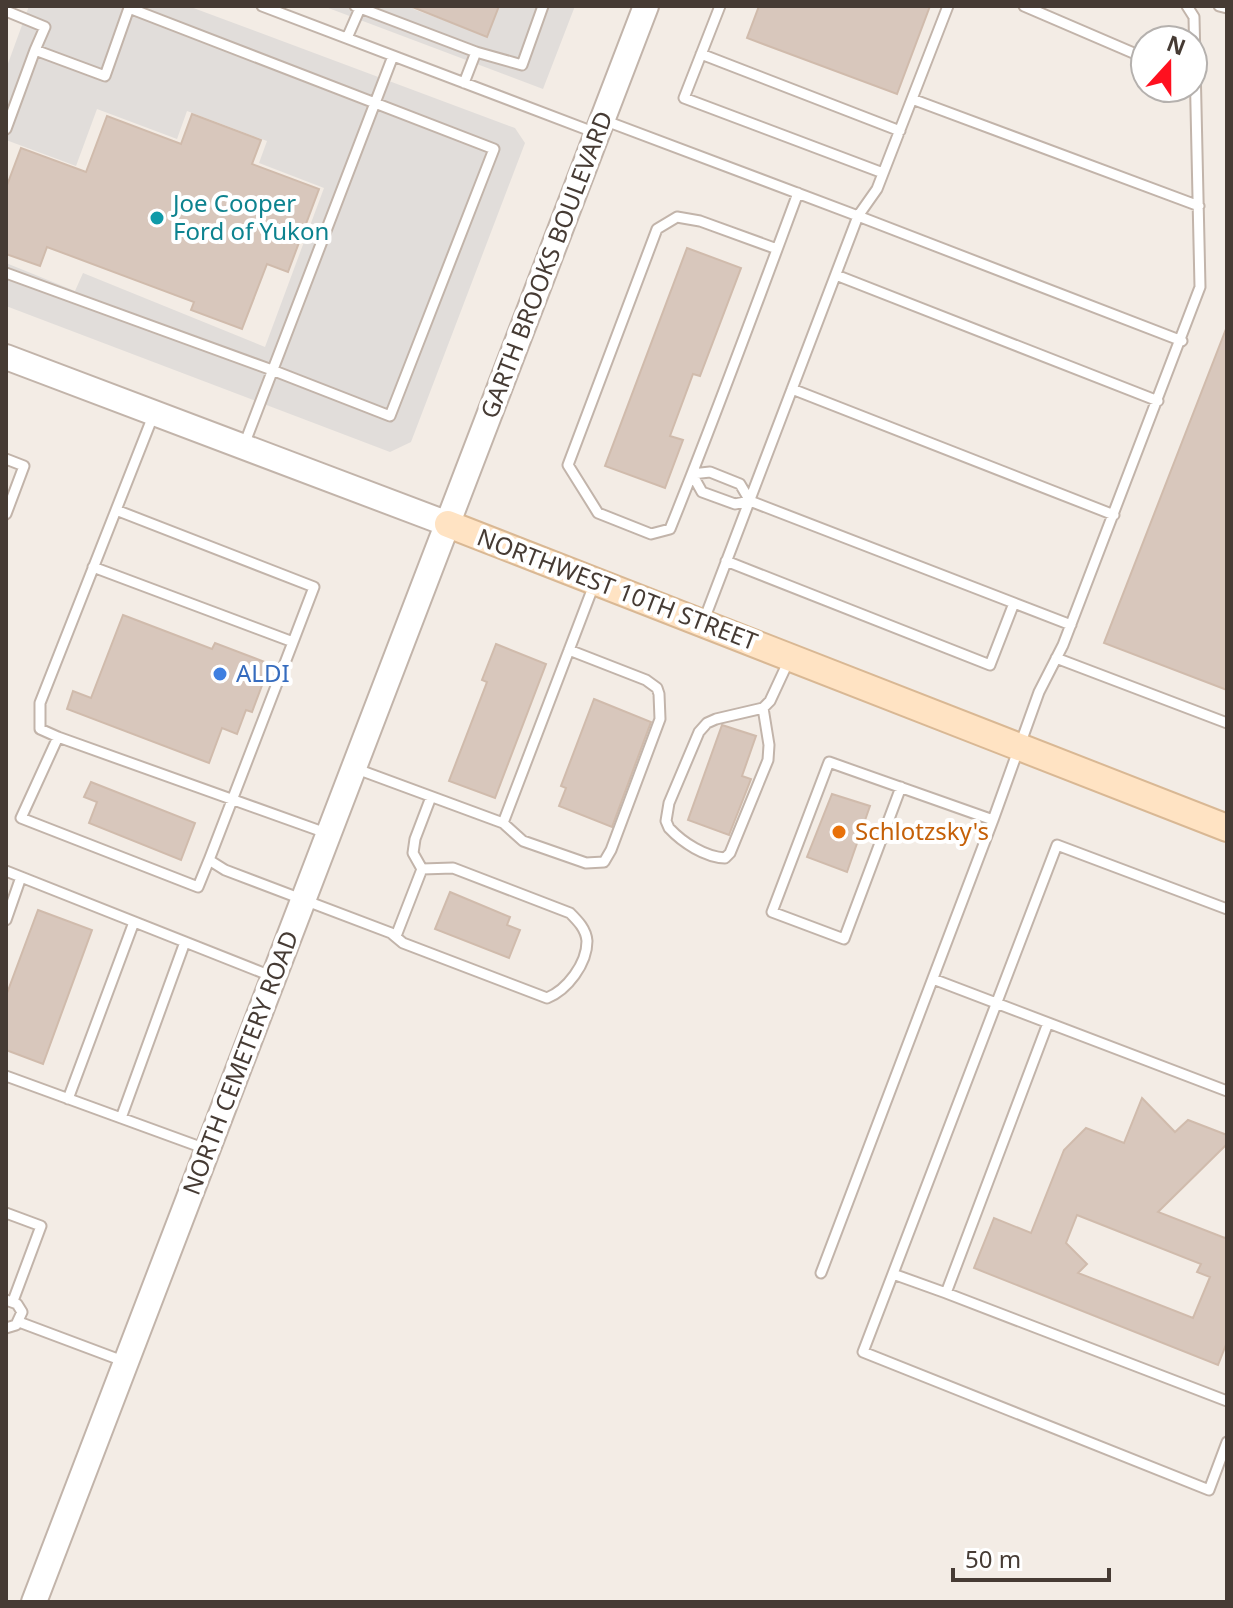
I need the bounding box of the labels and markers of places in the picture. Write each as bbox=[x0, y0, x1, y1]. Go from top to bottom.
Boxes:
place label: Joe Cooper Ford of Yukon bbox=[171, 186, 329, 247]
marker: Joe Cooper Ford of Yukon bbox=[148, 209, 166, 227]
place label: ALDI bbox=[236, 656, 290, 689]
marker: ALDI bbox=[211, 665, 229, 683]
place label: Schlotzsky's bbox=[855, 814, 989, 847]
marker: Schlotzsky's bbox=[830, 823, 848, 841]

